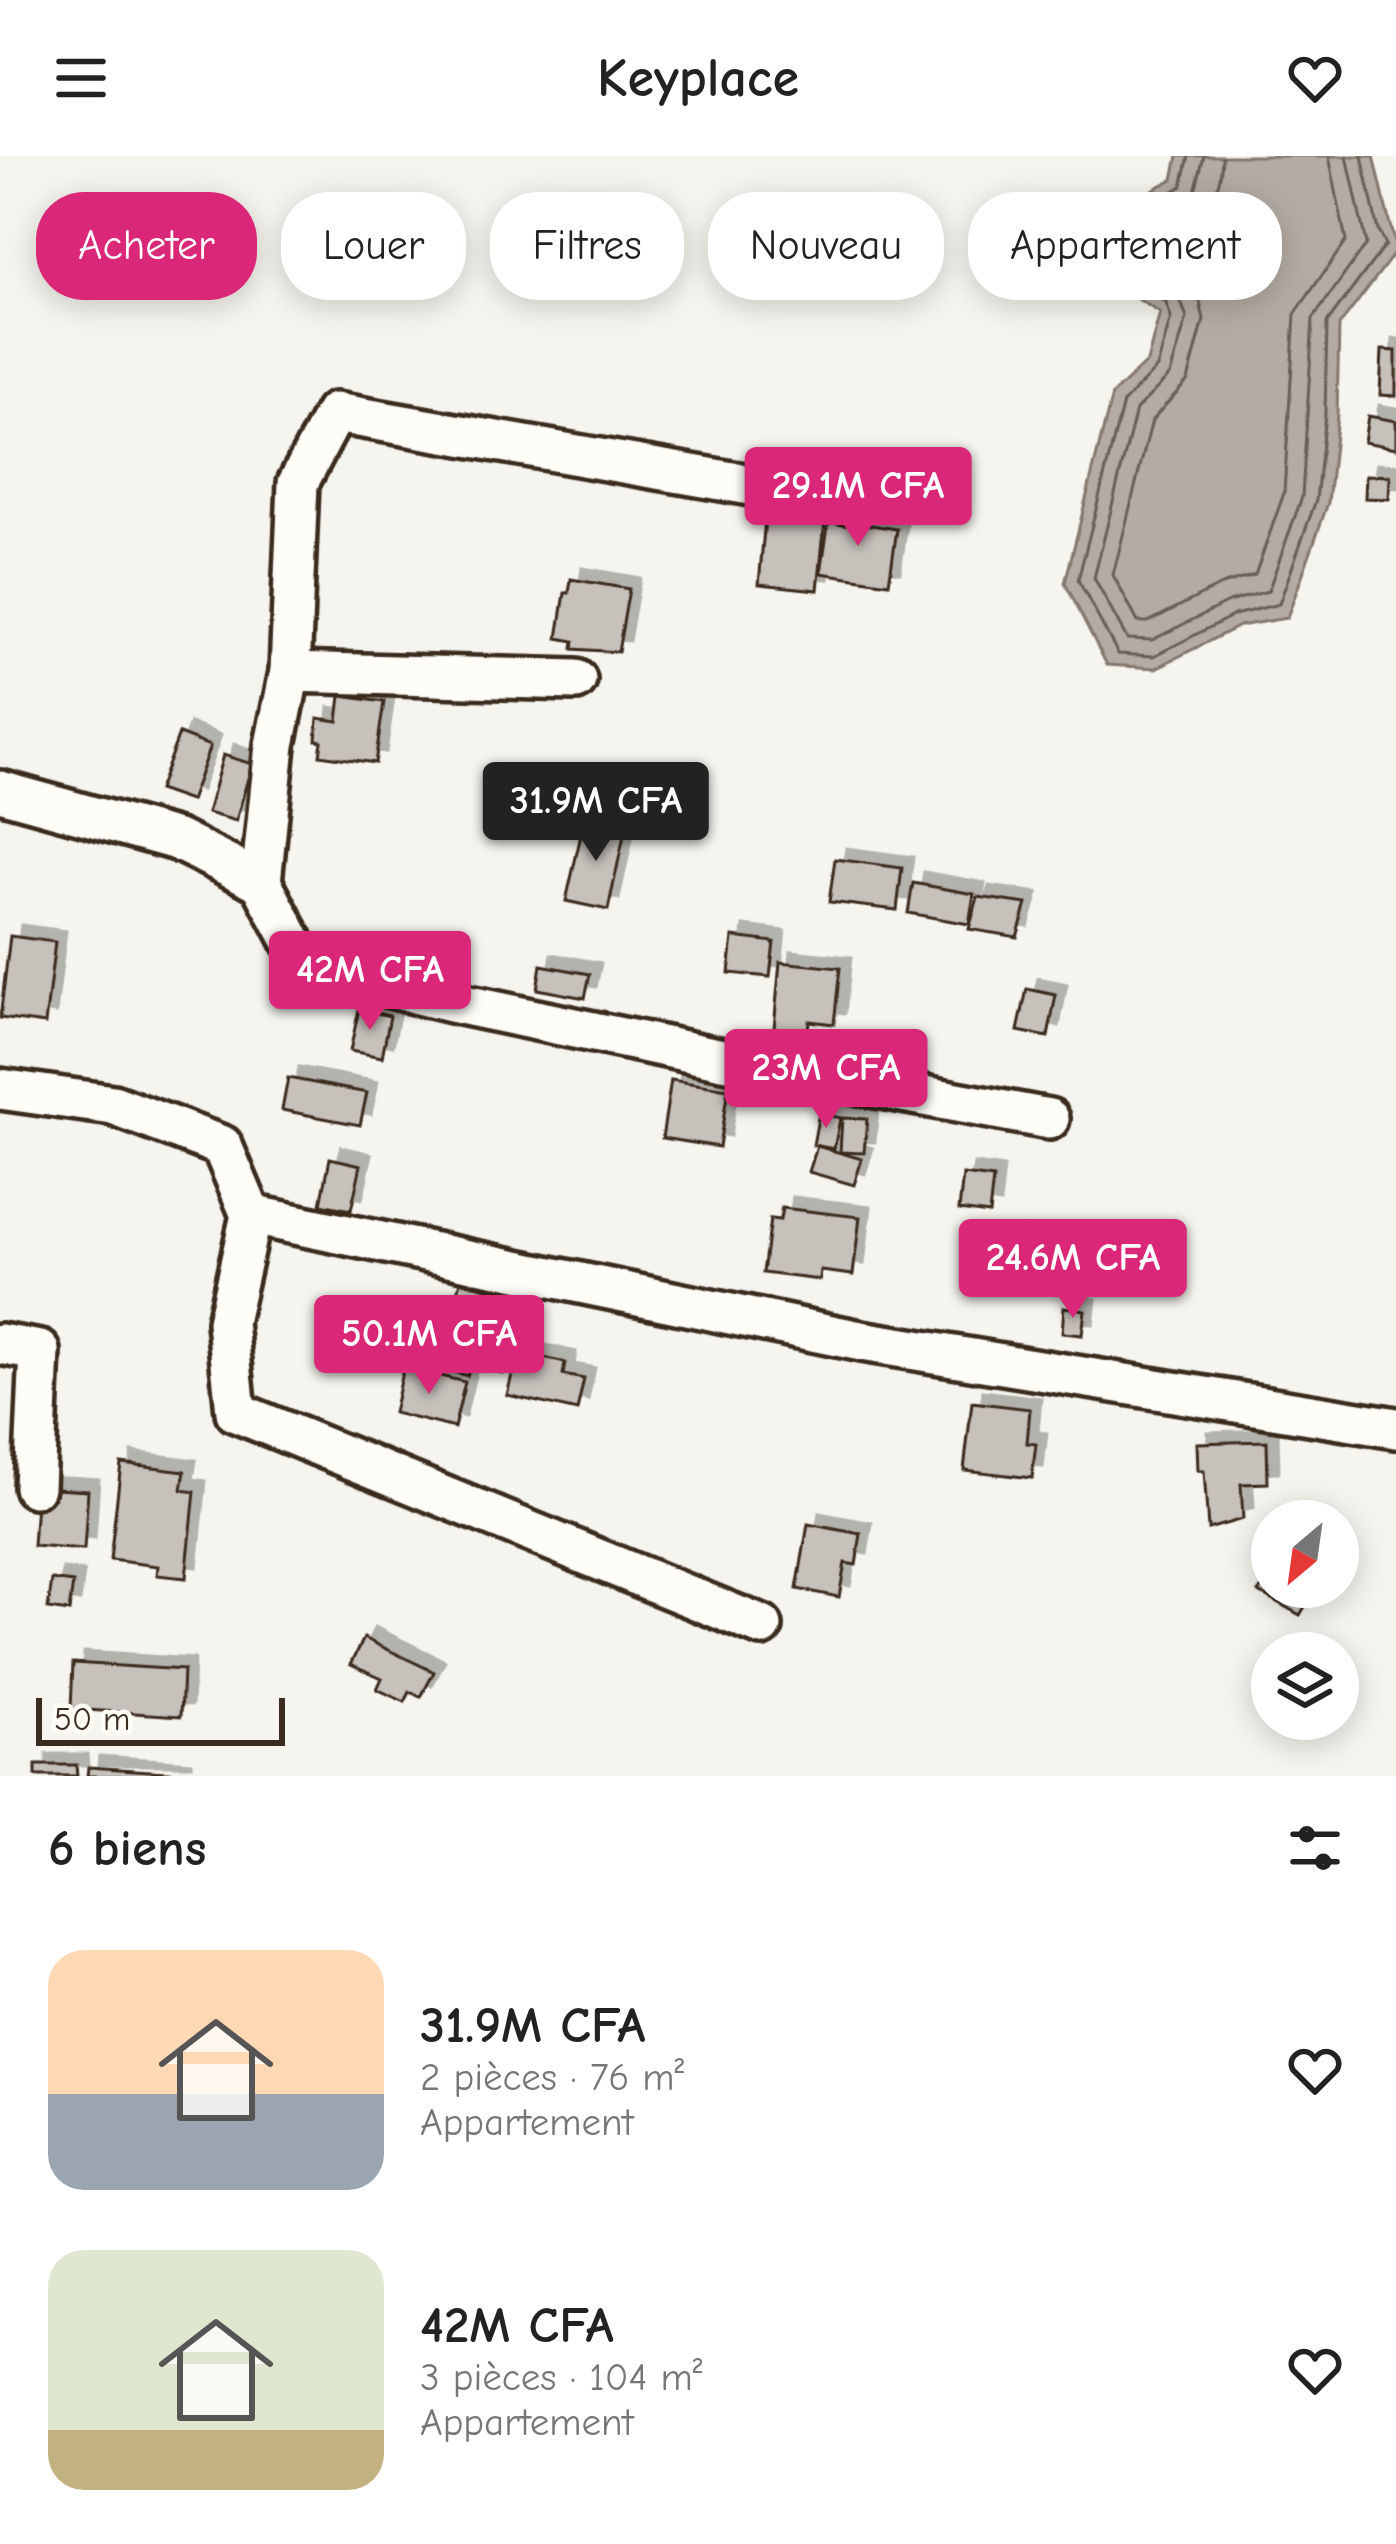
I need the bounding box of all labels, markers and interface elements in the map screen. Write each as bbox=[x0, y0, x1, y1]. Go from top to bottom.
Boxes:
icon: menu bbox=[48, 45, 114, 111]
icon: heart bbox=[1282, 45, 1348, 111]
text: Keyplace bbox=[597, 47, 799, 110]
chip: Acheter bbox=[36, 192, 257, 300]
chip: Louer bbox=[281, 192, 466, 300]
chip: Filtres bbox=[490, 192, 684, 300]
chip: Nouveau bbox=[708, 192, 944, 300]
chip: Appartement bbox=[968, 192, 1282, 300]
pin: 29.1M CFA bbox=[721, 447, 995, 549]
text: 29.1M CFA bbox=[772, 463, 944, 508]
pin: 31.9M CFA bbox=[459, 762, 733, 864]
text: 31.9M CFA bbox=[510, 778, 682, 823]
pin: 42M CFA bbox=[259, 931, 481, 1033]
text: 42M CFA bbox=[296, 947, 444, 992]
pin: 23M CFA bbox=[715, 1029, 937, 1131]
text: 23M CFA bbox=[751, 1045, 901, 1090]
pin: 24.6M CFA bbox=[936, 1219, 1210, 1321]
text: 24.6M CFA bbox=[986, 1235, 1160, 1280]
pin: 50.1M CFA bbox=[292, 1295, 566, 1397]
text: 50.1M CFA bbox=[341, 1311, 517, 1356]
north arrow bbox=[1251, 1500, 1359, 1608]
map controls bbox=[1251, 1500, 1359, 1740]
button: layers bbox=[1251, 1632, 1359, 1740]
scale bar bbox=[36, 1692, 285, 1745]
text: 50 m bbox=[54, 1700, 130, 1738]
icon: filters bbox=[1282, 1815, 1348, 1881]
text: 6 biens bbox=[48, 1819, 206, 1878]
text: 31.9M CFA bbox=[420, 1996, 645, 2055]
icon: home bbox=[144, 1998, 288, 2142]
icon: heart bbox=[1282, 2037, 1348, 2103]
text: 2 pièces · 76 m² bbox=[420, 2055, 684, 2100]
text: Appartement bbox=[420, 2100, 634, 2145]
text: 42M CFA bbox=[420, 2296, 614, 2355]
icon: home bbox=[144, 2298, 288, 2442]
icon: heart bbox=[1282, 2337, 1348, 2403]
text: 3 pièces · 104 m² bbox=[420, 2355, 702, 2400]
text: Appartement bbox=[420, 2400, 634, 2445]

